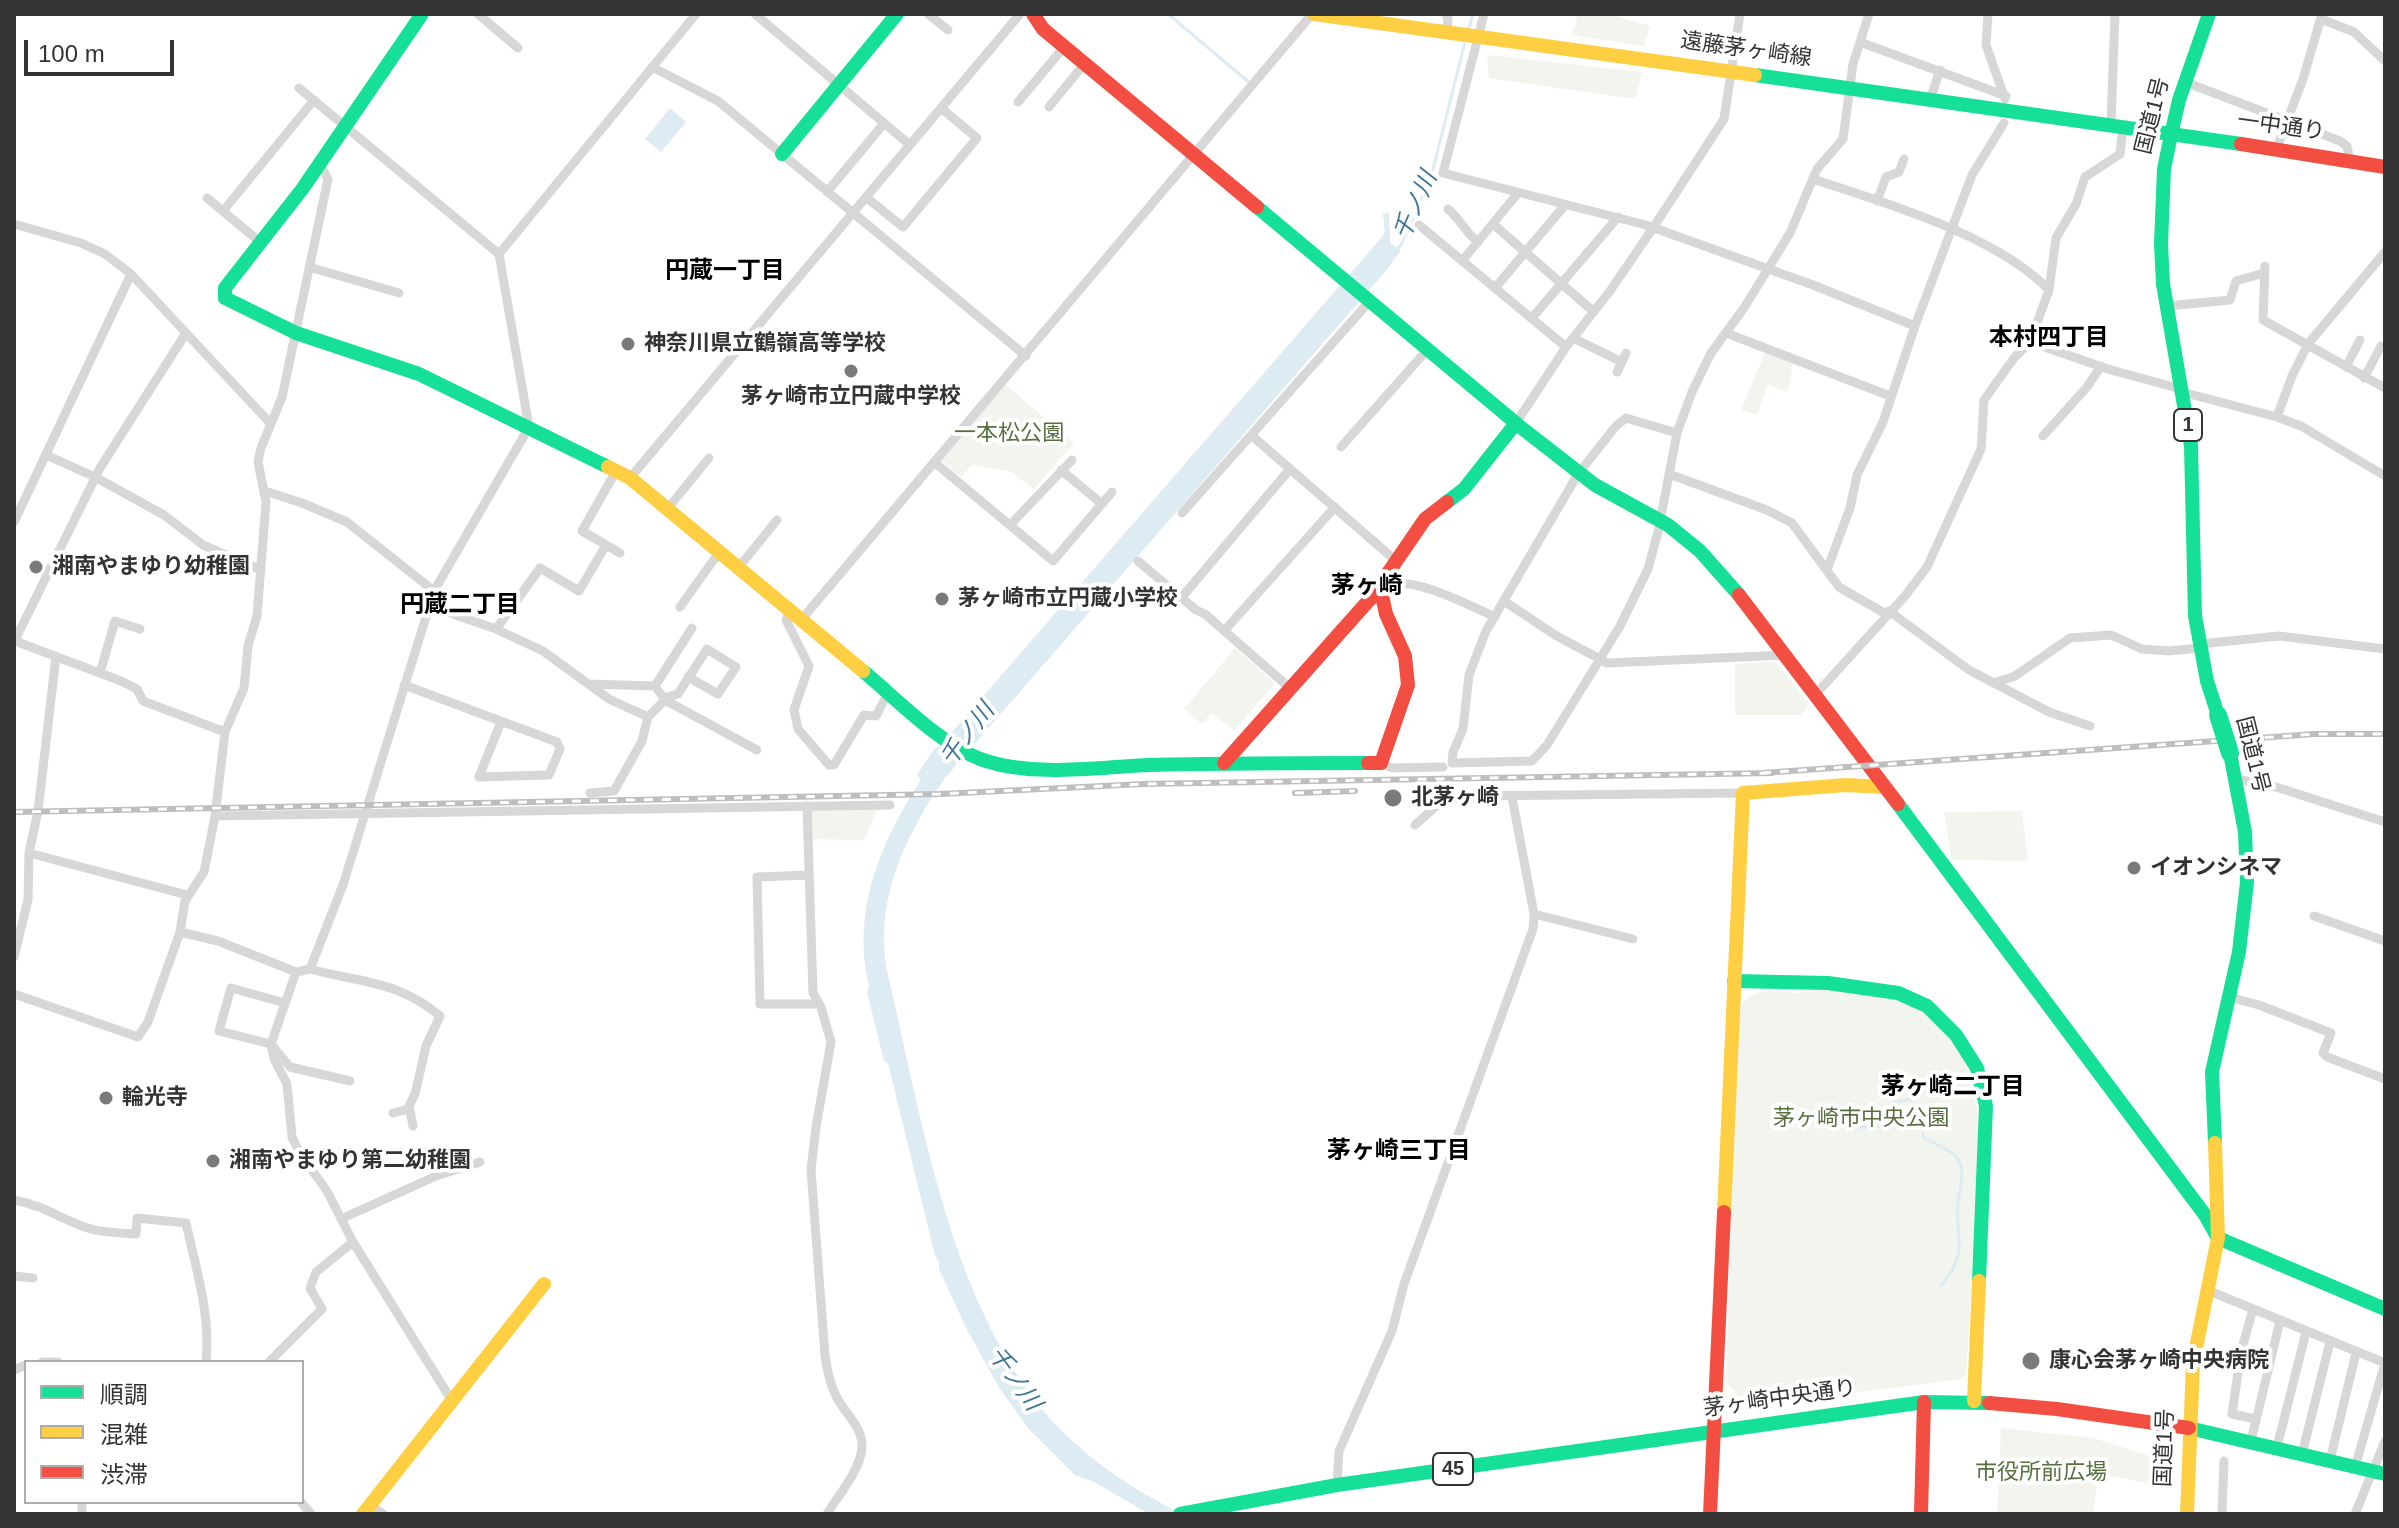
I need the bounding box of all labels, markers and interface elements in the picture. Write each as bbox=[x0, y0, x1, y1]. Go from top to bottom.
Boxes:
scale bar bbox=[28, 24, 178, 74]
street label: 遠藤茅ヶ崎線 bbox=[1679, 28, 1813, 72]
text: 100 m bbox=[38, 40, 105, 67]
street label: 国道1号 bbox=[2131, 75, 2175, 157]
street label: 一中通り bbox=[2236, 108, 2326, 146]
water label: 千ノ川 bbox=[1388, 167, 1444, 245]
district label: 円蔵一丁目 bbox=[665, 257, 785, 285]
district label: 本村四丁目 bbox=[1989, 324, 2109, 352]
place label: 神奈川県立鶴嶺高等学校 bbox=[644, 331, 886, 357]
marker: 神奈川県立鶴嶺高等学校 bbox=[619, 335, 637, 353]
marker: 茅ヶ崎市立円蔵中学校 bbox=[842, 362, 860, 380]
place label: 茅ヶ崎市立円蔵中学校 bbox=[741, 384, 961, 410]
road number: 1 bbox=[2174, 409, 2202, 441]
park label: 一本松公園 bbox=[954, 421, 1064, 447]
place label: 湘南やまゆり幼稚園 bbox=[52, 554, 250, 580]
marker: 湘南やまゆり幼稚園 bbox=[27, 558, 45, 576]
district label: 茅ヶ崎 bbox=[1331, 572, 1403, 600]
place label: 茅ヶ崎市立円蔵小学校 bbox=[958, 586, 1178, 612]
marker: 茅ヶ崎市立円蔵小学校 bbox=[933, 590, 951, 608]
district label: 円蔵二丁目 bbox=[400, 591, 520, 619]
water label: 千ノ川 bbox=[935, 698, 1001, 772]
street label: 国道1号 bbox=[2230, 714, 2274, 796]
place label: 北茅ヶ崎 bbox=[1411, 785, 1499, 811]
marker: 北茅ヶ崎 bbox=[1382, 787, 1404, 809]
place label: イオンシネマ bbox=[2150, 855, 2282, 881]
marker: イオンシネマ bbox=[2125, 859, 2143, 877]
district label: 茅ヶ崎二丁目 bbox=[1881, 1073, 2025, 1101]
place label: 輪光寺 bbox=[122, 1085, 188, 1111]
marker: 輪光寺 bbox=[97, 1089, 115, 1107]
park label: 茅ヶ崎市中央公園 bbox=[1773, 1106, 1949, 1132]
district label: 茅ヶ崎三丁目 bbox=[1327, 1137, 1471, 1165]
place label: 湘南やまゆり第二幼稚園 bbox=[229, 1148, 471, 1174]
marker: 湘南やまゆり第二幼稚園 bbox=[204, 1152, 222, 1170]
water label: 千ノ川 bbox=[981, 1341, 1047, 1417]
place label: 康心会茅ヶ崎中央病院 bbox=[2049, 1348, 2269, 1374]
marker: 康心会茅ヶ崎中央病院 bbox=[2020, 1350, 2042, 1372]
legend bbox=[24, 1360, 304, 1504]
street label: 茅ヶ崎中央通り bbox=[1702, 1375, 1858, 1423]
text: 順調 bbox=[100, 1381, 148, 1408]
street label: 国道1号 bbox=[2150, 1408, 2180, 1488]
text: 混雑 bbox=[100, 1421, 148, 1448]
road number: 45 bbox=[1433, 1453, 1473, 1485]
park label: 市役所前広場 bbox=[1975, 1460, 2107, 1486]
text: 渋滞 bbox=[100, 1461, 148, 1488]

